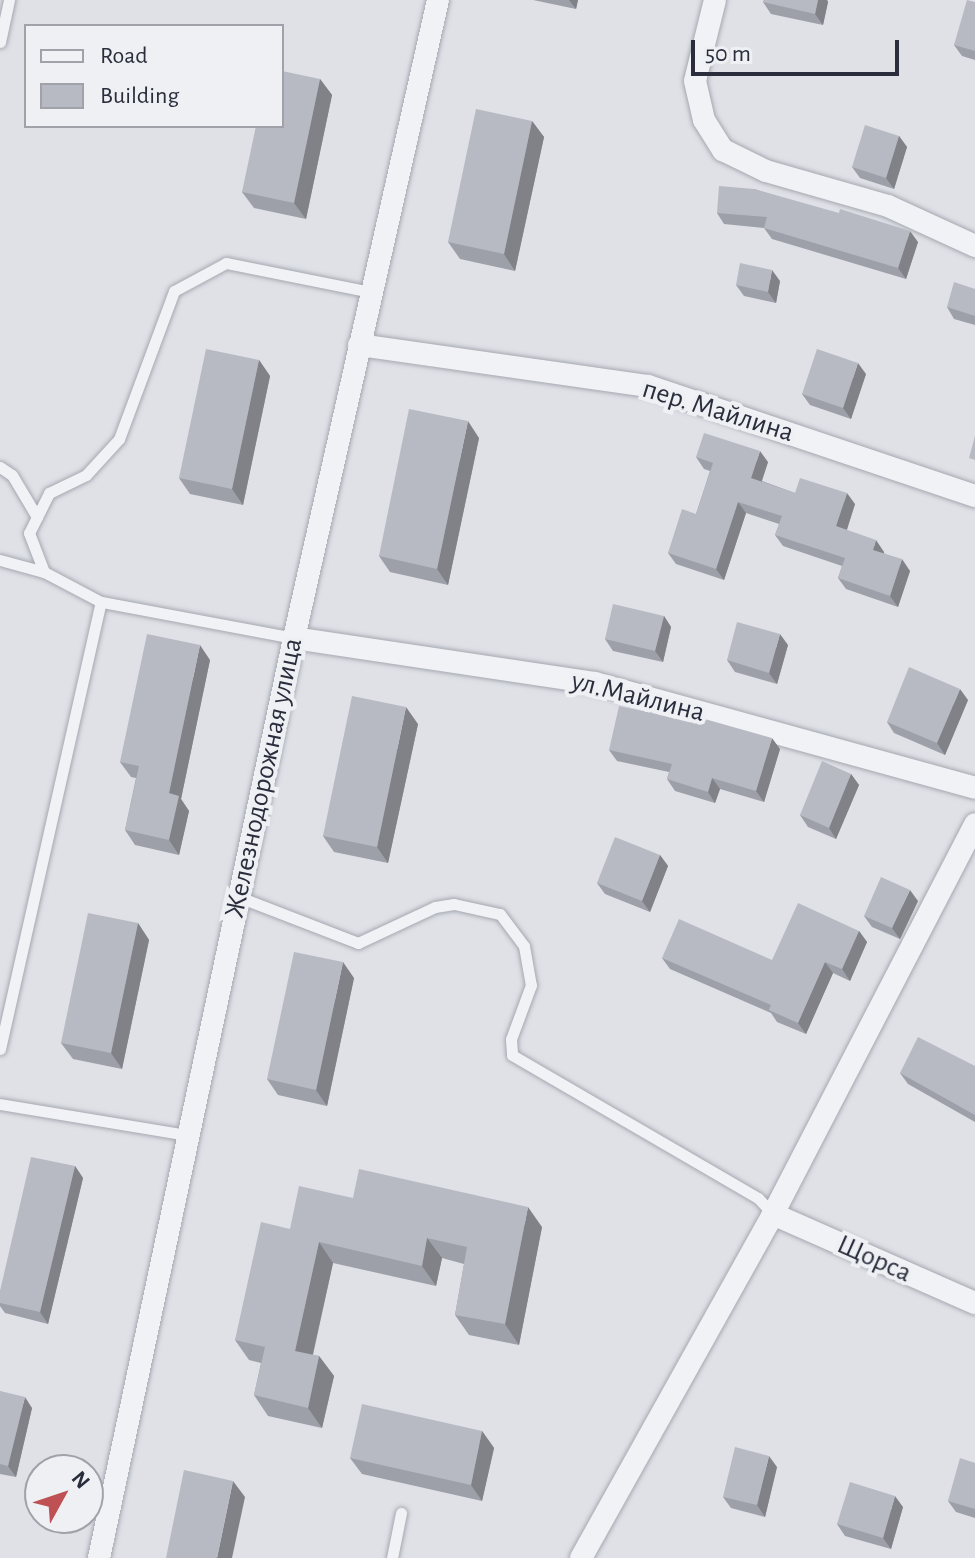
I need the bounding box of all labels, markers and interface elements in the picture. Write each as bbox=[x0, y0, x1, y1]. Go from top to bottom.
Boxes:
legend bbox=[24, 24, 284, 128]
scale bar bbox=[695, 24, 903, 74]
text: 50 m bbox=[705, 42, 751, 66]
text: Road bbox=[100, 44, 148, 68]
text: Building bbox=[100, 84, 179, 108]
street label: пер. Майлина bbox=[638, 372, 798, 450]
street label: Железнодорожная улица bbox=[218, 635, 310, 921]
street label: ул.Майлина bbox=[568, 664, 708, 730]
street label: Щорса bbox=[832, 1228, 916, 1290]
north arrow bbox=[24, 1454, 104, 1534]
text: N bbox=[68, 1467, 94, 1493]

